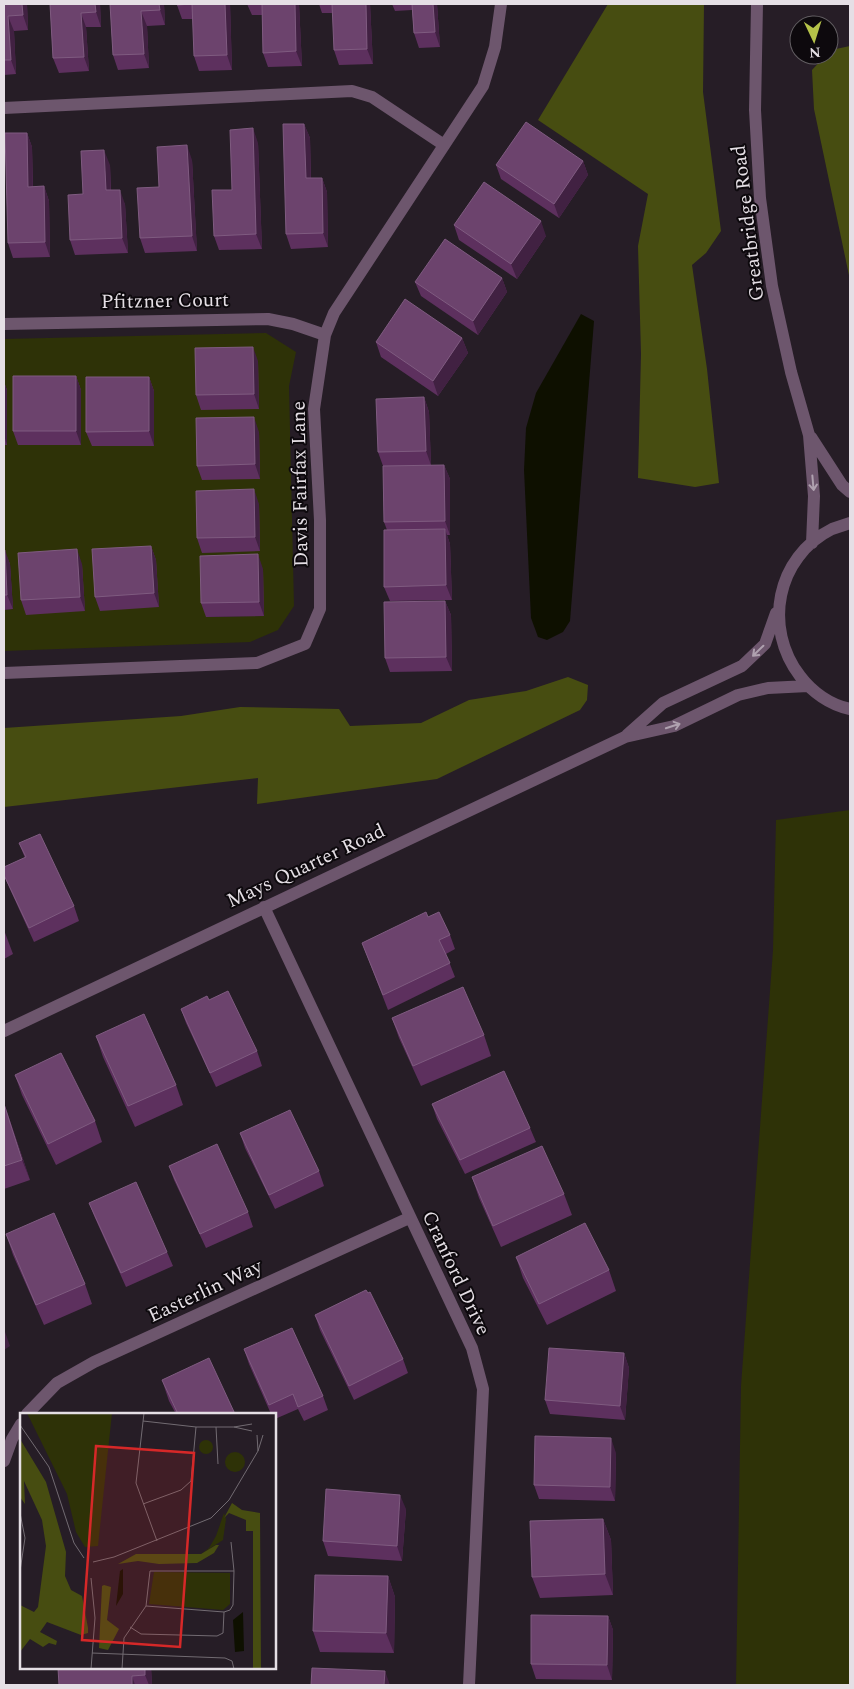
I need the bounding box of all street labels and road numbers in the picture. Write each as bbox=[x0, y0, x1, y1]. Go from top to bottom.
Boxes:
street label: Greatbridge Road bbox=[724, 143, 772, 303]
street label: Pfitzner Court bbox=[101, 285, 229, 317]
street label: Davis Fairfax Lane bbox=[284, 401, 316, 567]
street label: Mays Quarter Road bbox=[222, 816, 390, 916]
street label: Cranford Drive bbox=[414, 1206, 498, 1340]
street label: Easterlin Way bbox=[143, 1251, 268, 1331]

